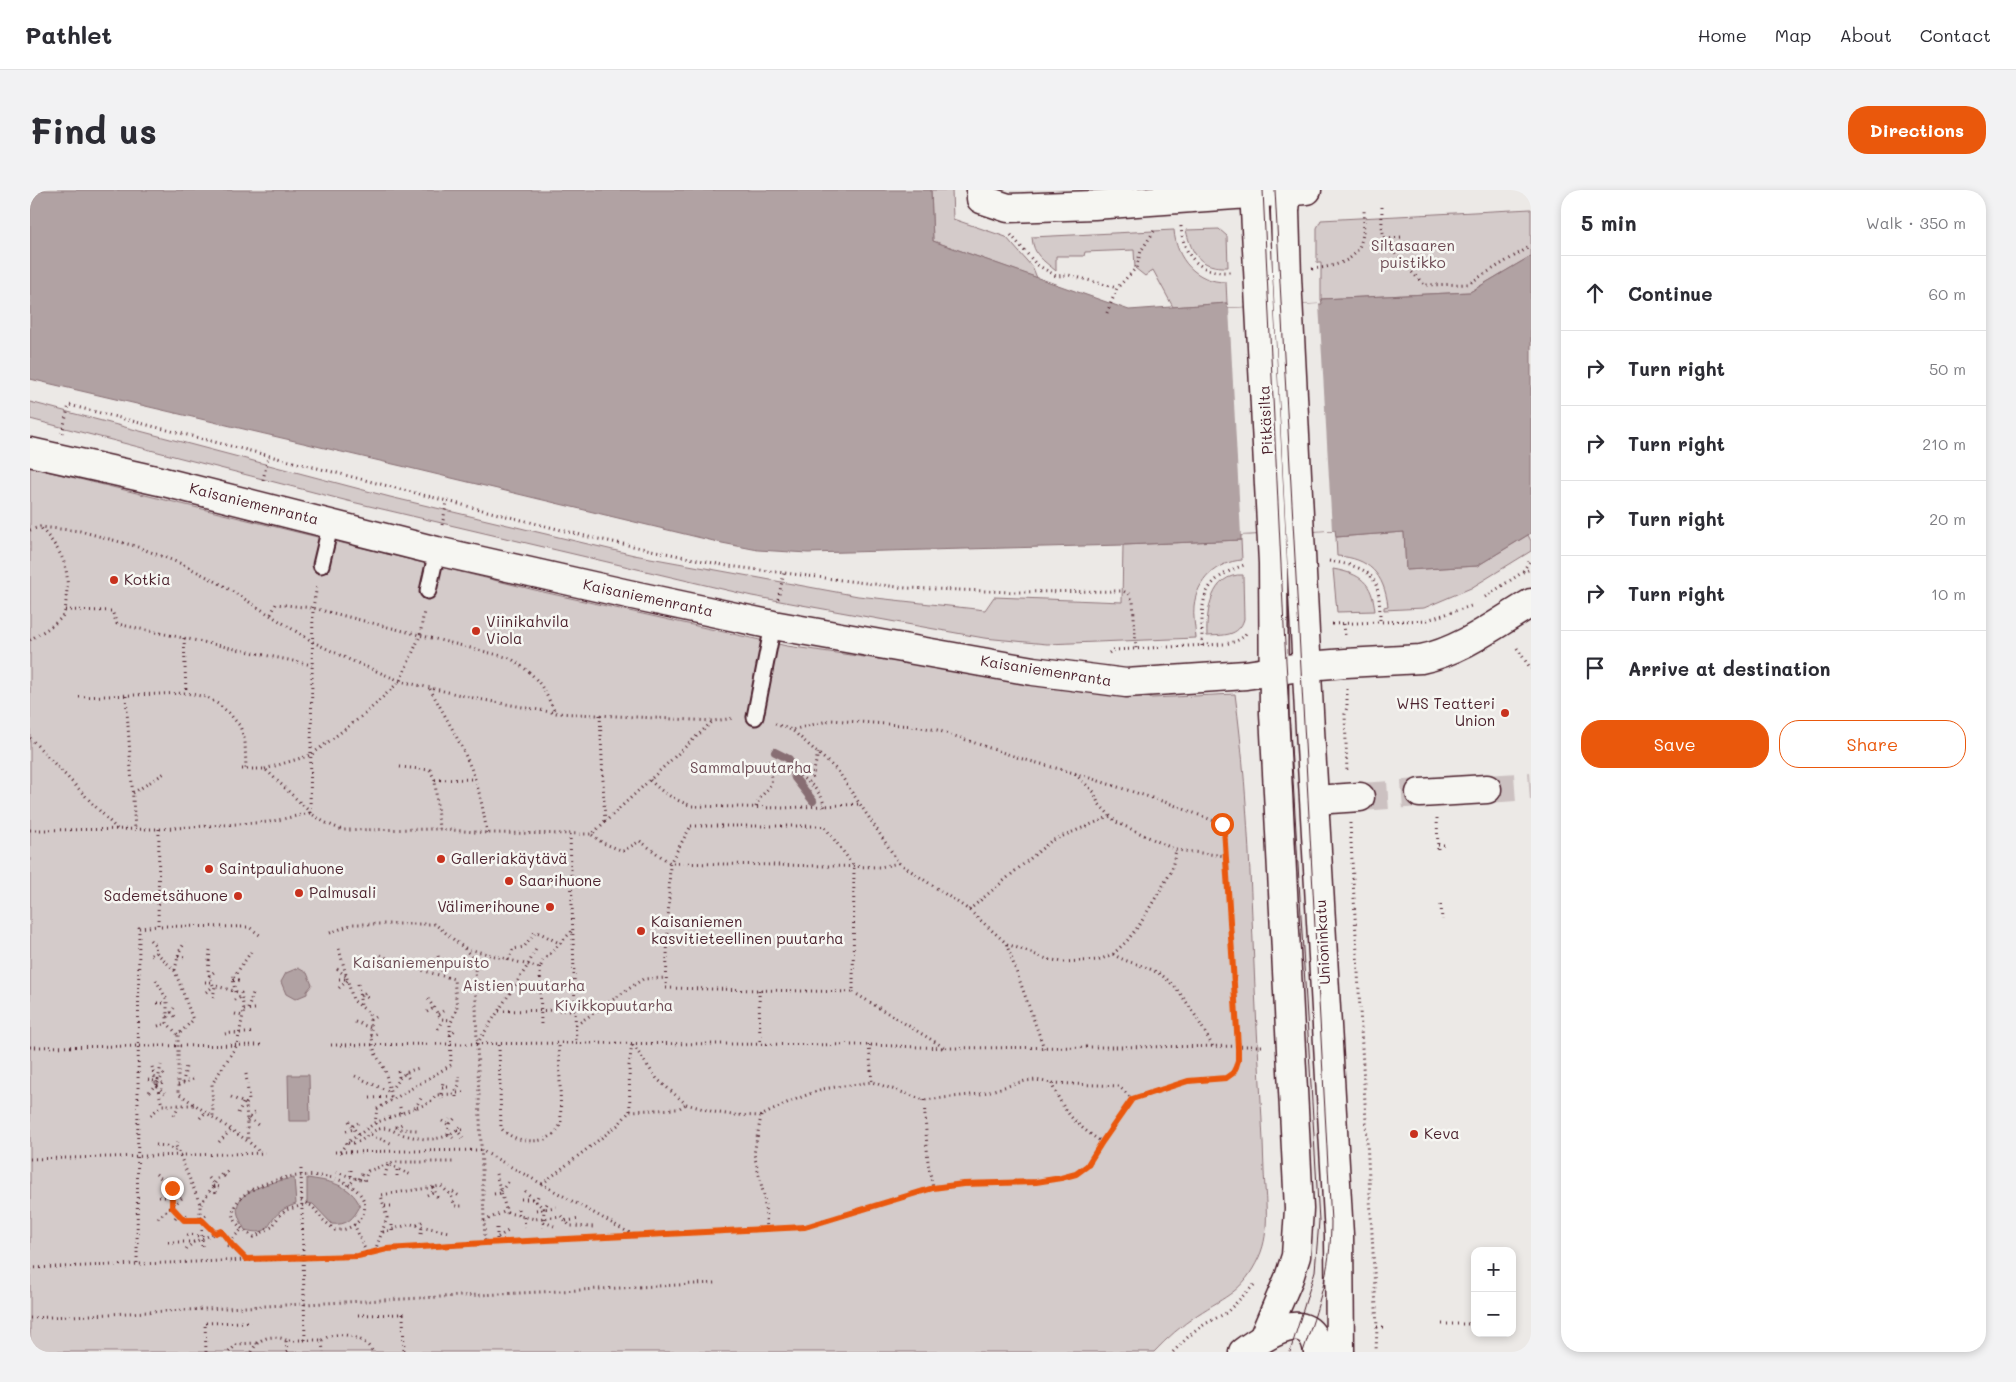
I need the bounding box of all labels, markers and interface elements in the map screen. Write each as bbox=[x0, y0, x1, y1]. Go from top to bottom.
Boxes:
text: Pathlet bbox=[25, 19, 112, 50]
text: Home bbox=[1698, 23, 1747, 47]
text: Map bbox=[1775, 23, 1811, 47]
text: About bbox=[1839, 23, 1892, 47]
text: Contact bbox=[1920, 23, 1991, 47]
button: Directions bbox=[1848, 106, 1986, 154]
text: Find us bbox=[30, 107, 157, 153]
text: 5 min bbox=[1581, 209, 1637, 236]
text: Walk · 350 m bbox=[1866, 212, 1966, 233]
park label: Siltasaaren puistikko bbox=[1371, 235, 1455, 272]
icon: ahead bbox=[1581, 279, 1609, 307]
text: Continue bbox=[1628, 281, 1713, 306]
text: 60 m bbox=[1929, 283, 1966, 304]
icon: right bbox=[1581, 354, 1609, 382]
text: Turn right bbox=[1628, 356, 1725, 381]
text: 50 m bbox=[1929, 358, 1966, 379]
street label: Pitkäsilta bbox=[1253, 385, 1277, 455]
icon: right bbox=[1581, 429, 1609, 457]
text: Turn right bbox=[1628, 431, 1725, 456]
text: 210 m bbox=[1922, 433, 1966, 454]
street label: Kaisaniemenranta bbox=[188, 477, 321, 529]
icon: right bbox=[1581, 504, 1609, 532]
text: Turn right bbox=[1628, 506, 1725, 531]
text: 20 m bbox=[1929, 508, 1966, 529]
place label: Kotkia bbox=[124, 569, 171, 589]
street label: Kaisaniemenranta bbox=[581, 573, 715, 621]
marker: Kotkia bbox=[108, 574, 120, 586]
icon: right bbox=[1581, 579, 1609, 607]
text: Turn right bbox=[1628, 581, 1725, 606]
text: 10 m bbox=[1931, 583, 1966, 604]
place label: Viinikahvila Viola bbox=[486, 611, 569, 648]
marker: Viinikahvila Viola bbox=[470, 625, 482, 637]
street label: Kaisaniemenranta bbox=[979, 650, 1113, 690]
icon: arrive bbox=[1581, 654, 1609, 682]
text: Arrive at destination bbox=[1628, 656, 1831, 681]
place label: WHS Teatteri Union bbox=[1396, 693, 1495, 730]
marker: WHS Teatteri Union bbox=[1499, 707, 1511, 719]
button: Save bbox=[1581, 720, 1769, 768]
button: Share bbox=[1779, 720, 1966, 768]
park label: Sammalpuutarha bbox=[690, 757, 812, 777]
route start bbox=[1211, 813, 1234, 836]
place label: Galleriakäytävä bbox=[451, 848, 568, 868]
marker: Galleriakäytävä bbox=[435, 853, 447, 865]
place label: Saintpauliahuone bbox=[219, 858, 344, 878]
marker: Saintpauliahuone bbox=[203, 863, 215, 875]
place label: Saarihuone bbox=[519, 870, 601, 890]
marker: Saarihuone bbox=[503, 875, 515, 887]
place label: Palmusali bbox=[309, 882, 376, 902]
place label: Sademetsähuone bbox=[104, 885, 228, 905]
marker: Palmusali bbox=[293, 887, 305, 899]
marker: Sademetsähuone bbox=[232, 890, 244, 902]
place label: Välimerihoune bbox=[437, 896, 540, 916]
street label: Unioninkatu bbox=[1310, 899, 1334, 985]
marker: Välimerihoune bbox=[544, 901, 556, 913]
place label: Kaisaniemen kasvitieteellinen puutarha bbox=[651, 911, 844, 948]
marker: Kaisaniemen kasvitieteellinen puutarha bbox=[635, 925, 647, 937]
park label: Kaisaniemenpuisto bbox=[353, 952, 489, 972]
park label: Aistien puutarha bbox=[463, 975, 585, 995]
park label: Kivikkopuutarha bbox=[555, 995, 673, 1015]
place label: Keva bbox=[1424, 1123, 1460, 1143]
marker: Keva bbox=[1408, 1128, 1420, 1140]
route end bbox=[161, 1177, 184, 1200]
map controls bbox=[1471, 1247, 1516, 1337]
button: + bbox=[1471, 1247, 1516, 1292]
button: − bbox=[1471, 1292, 1516, 1337]

